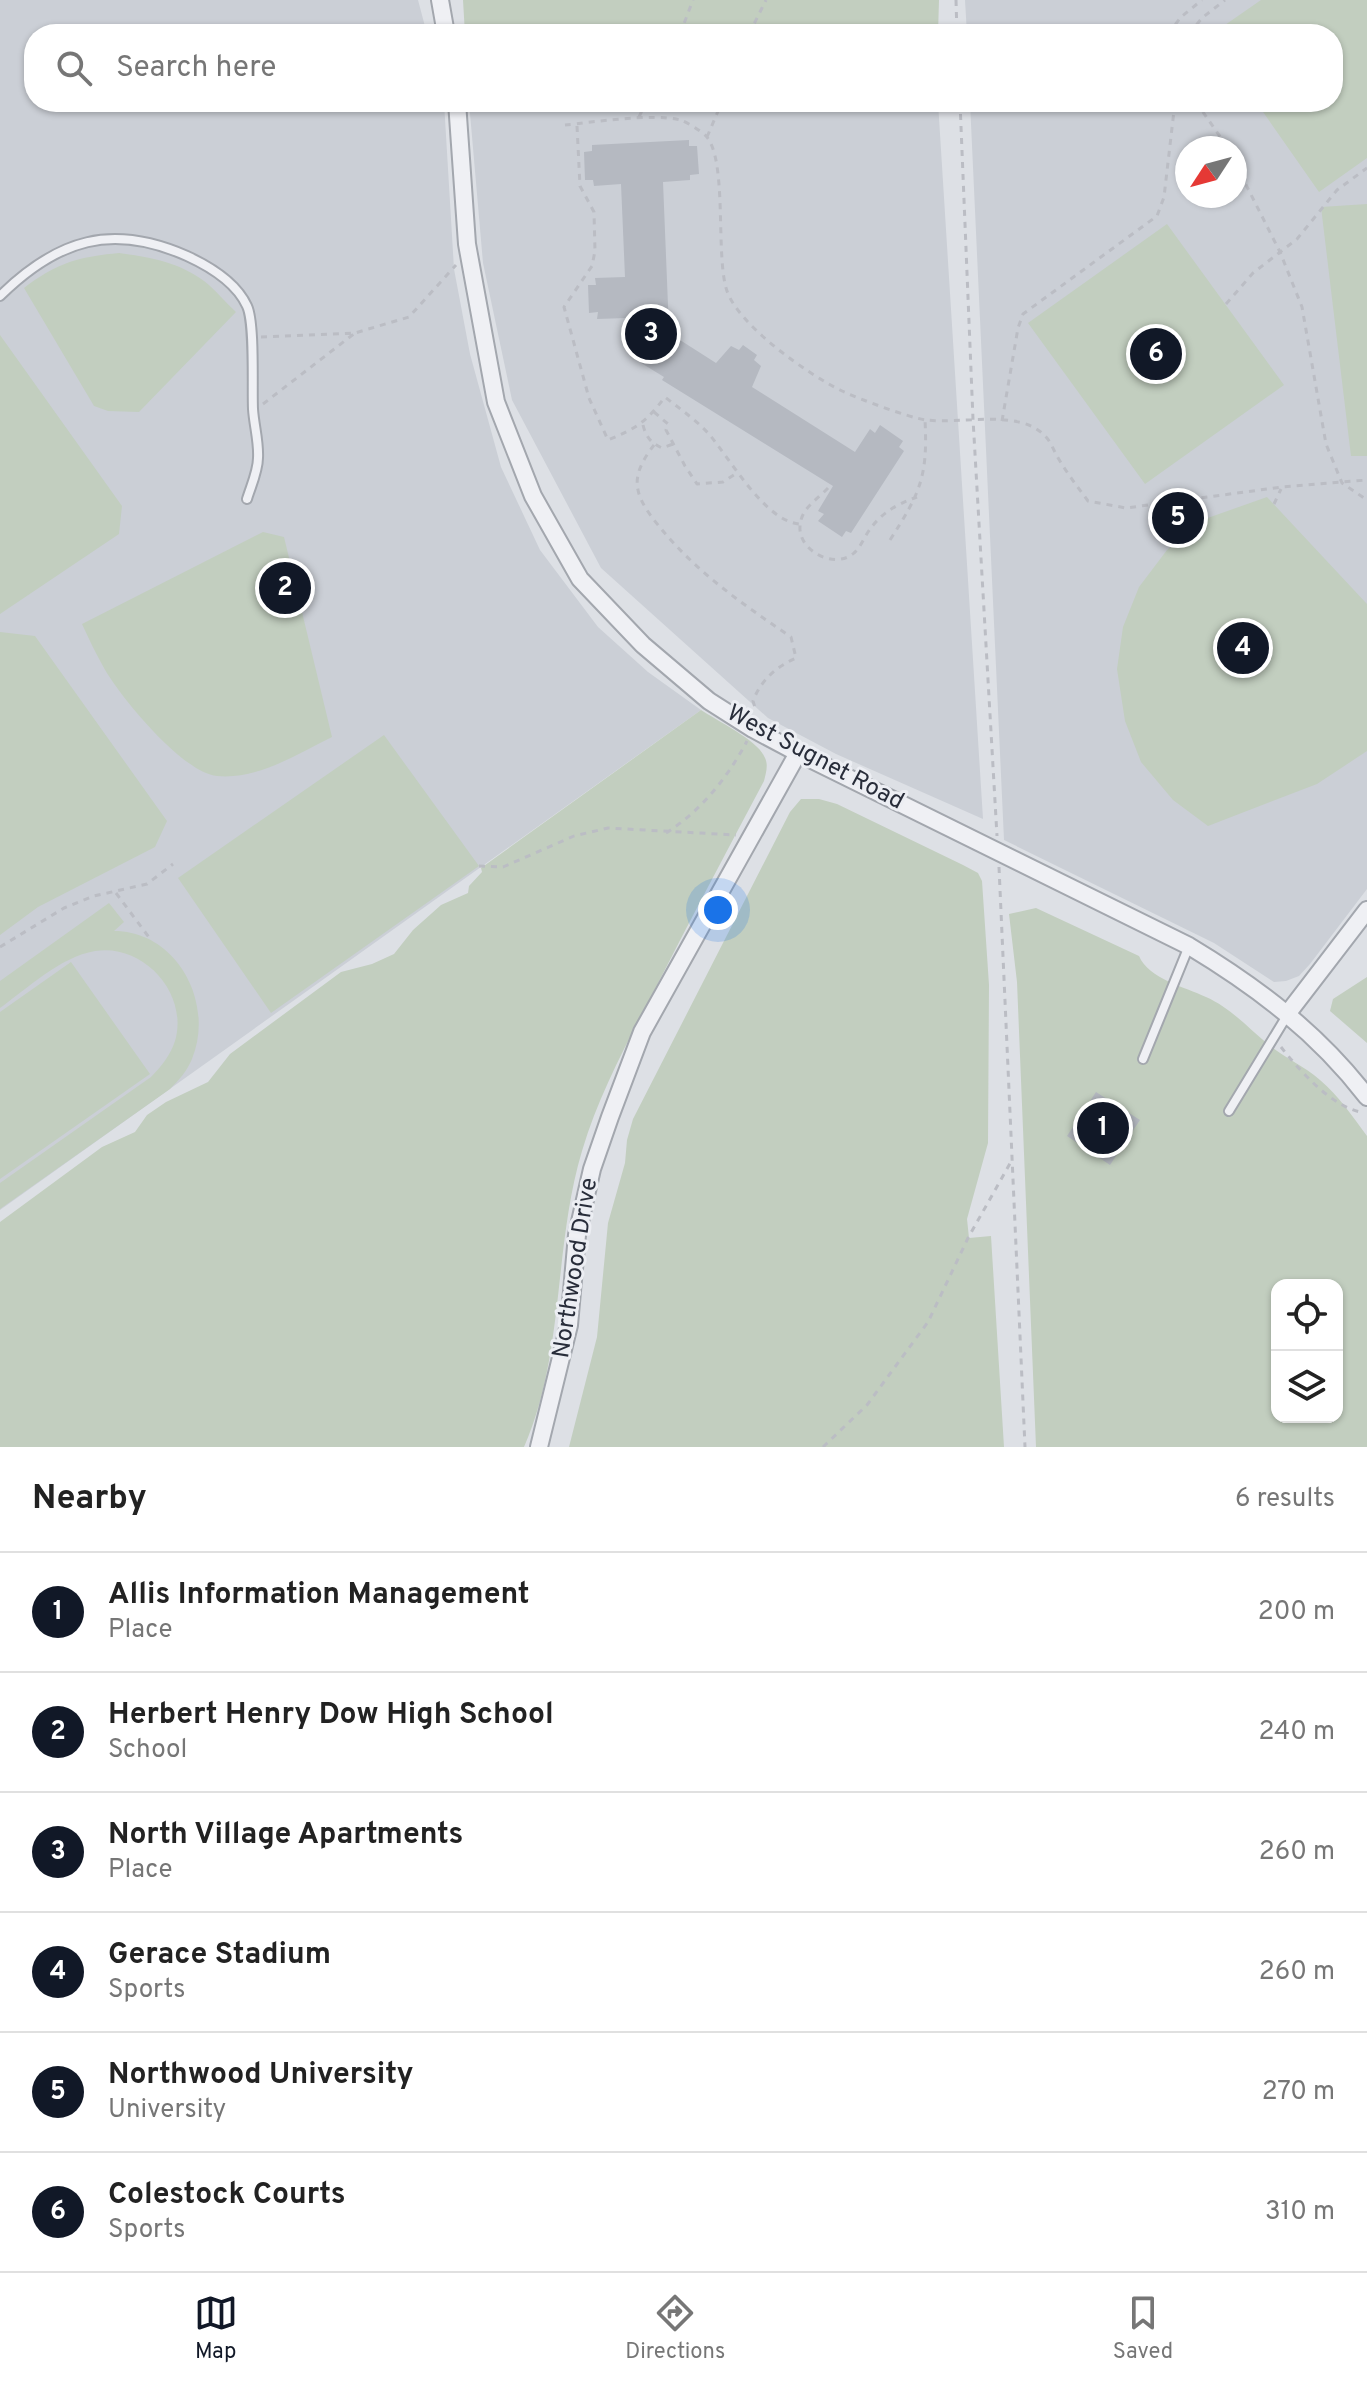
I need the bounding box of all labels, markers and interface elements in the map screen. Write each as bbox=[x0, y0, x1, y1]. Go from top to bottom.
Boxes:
search box bbox=[24, 24, 1343, 112]
icon: search bbox=[52, 46, 96, 90]
text: Search here bbox=[116, 50, 276, 87]
north arrow bbox=[1175, 136, 1247, 208]
pin: 3 bbox=[625, 304, 677, 364]
pin: 6 bbox=[1130, 324, 1182, 384]
pin: 5 bbox=[1152, 488, 1204, 548]
pin: 2 bbox=[259, 558, 311, 618]
pin: 4 bbox=[1217, 618, 1269, 678]
street label: West Sugnet Road bbox=[721, 699, 909, 817]
your location bbox=[698, 890, 738, 930]
pin: 1 bbox=[1077, 1098, 1129, 1158]
street label: Northwood Drive bbox=[547, 1176, 605, 1360]
map controls bbox=[1271, 1279, 1343, 1423]
button: locate bbox=[1271, 1279, 1343, 1351]
button: layers bbox=[1271, 1351, 1343, 1423]
text: Nearby bbox=[32, 1478, 147, 1521]
text: 6 results bbox=[1235, 1483, 1335, 1516]
text: Allis Information Management bbox=[108, 1577, 530, 1614]
text: 1 bbox=[53, 1596, 63, 1629]
text: 200 m bbox=[1258, 1596, 1335, 1629]
text: Place bbox=[108, 1614, 172, 1647]
text: Herbert Henry Dow High School bbox=[108, 1697, 554, 1734]
text: 2 bbox=[50, 1716, 66, 1749]
text: 240 m bbox=[1258, 1716, 1335, 1749]
text: School bbox=[108, 1734, 187, 1767]
text: North Village Apartments bbox=[108, 1817, 463, 1854]
text: 3 bbox=[50, 1836, 66, 1869]
text: 260 m bbox=[1259, 1836, 1335, 1869]
text: Place bbox=[108, 1854, 172, 1887]
text: Gerace Stadium bbox=[108, 1937, 331, 1974]
text: 4 bbox=[50, 1956, 66, 1989]
text: 260 m bbox=[1259, 1956, 1335, 1989]
text: Sports bbox=[108, 1974, 185, 2007]
text: Northwood University bbox=[108, 2057, 414, 2094]
text: 5 bbox=[50, 2076, 66, 2109]
text: 270 m bbox=[1262, 2076, 1335, 2109]
text: University bbox=[108, 2094, 226, 2127]
text: Colestock Courts bbox=[108, 2177, 346, 2214]
text: 6 bbox=[50, 2196, 66, 2229]
text: 310 m bbox=[1265, 2196, 1335, 2229]
text: Sports bbox=[108, 2214, 185, 2247]
tab: Map bbox=[194, 2291, 238, 2366]
tab: Directions bbox=[625, 2291, 725, 2366]
tab: Saved bbox=[1113, 2291, 1173, 2366]

